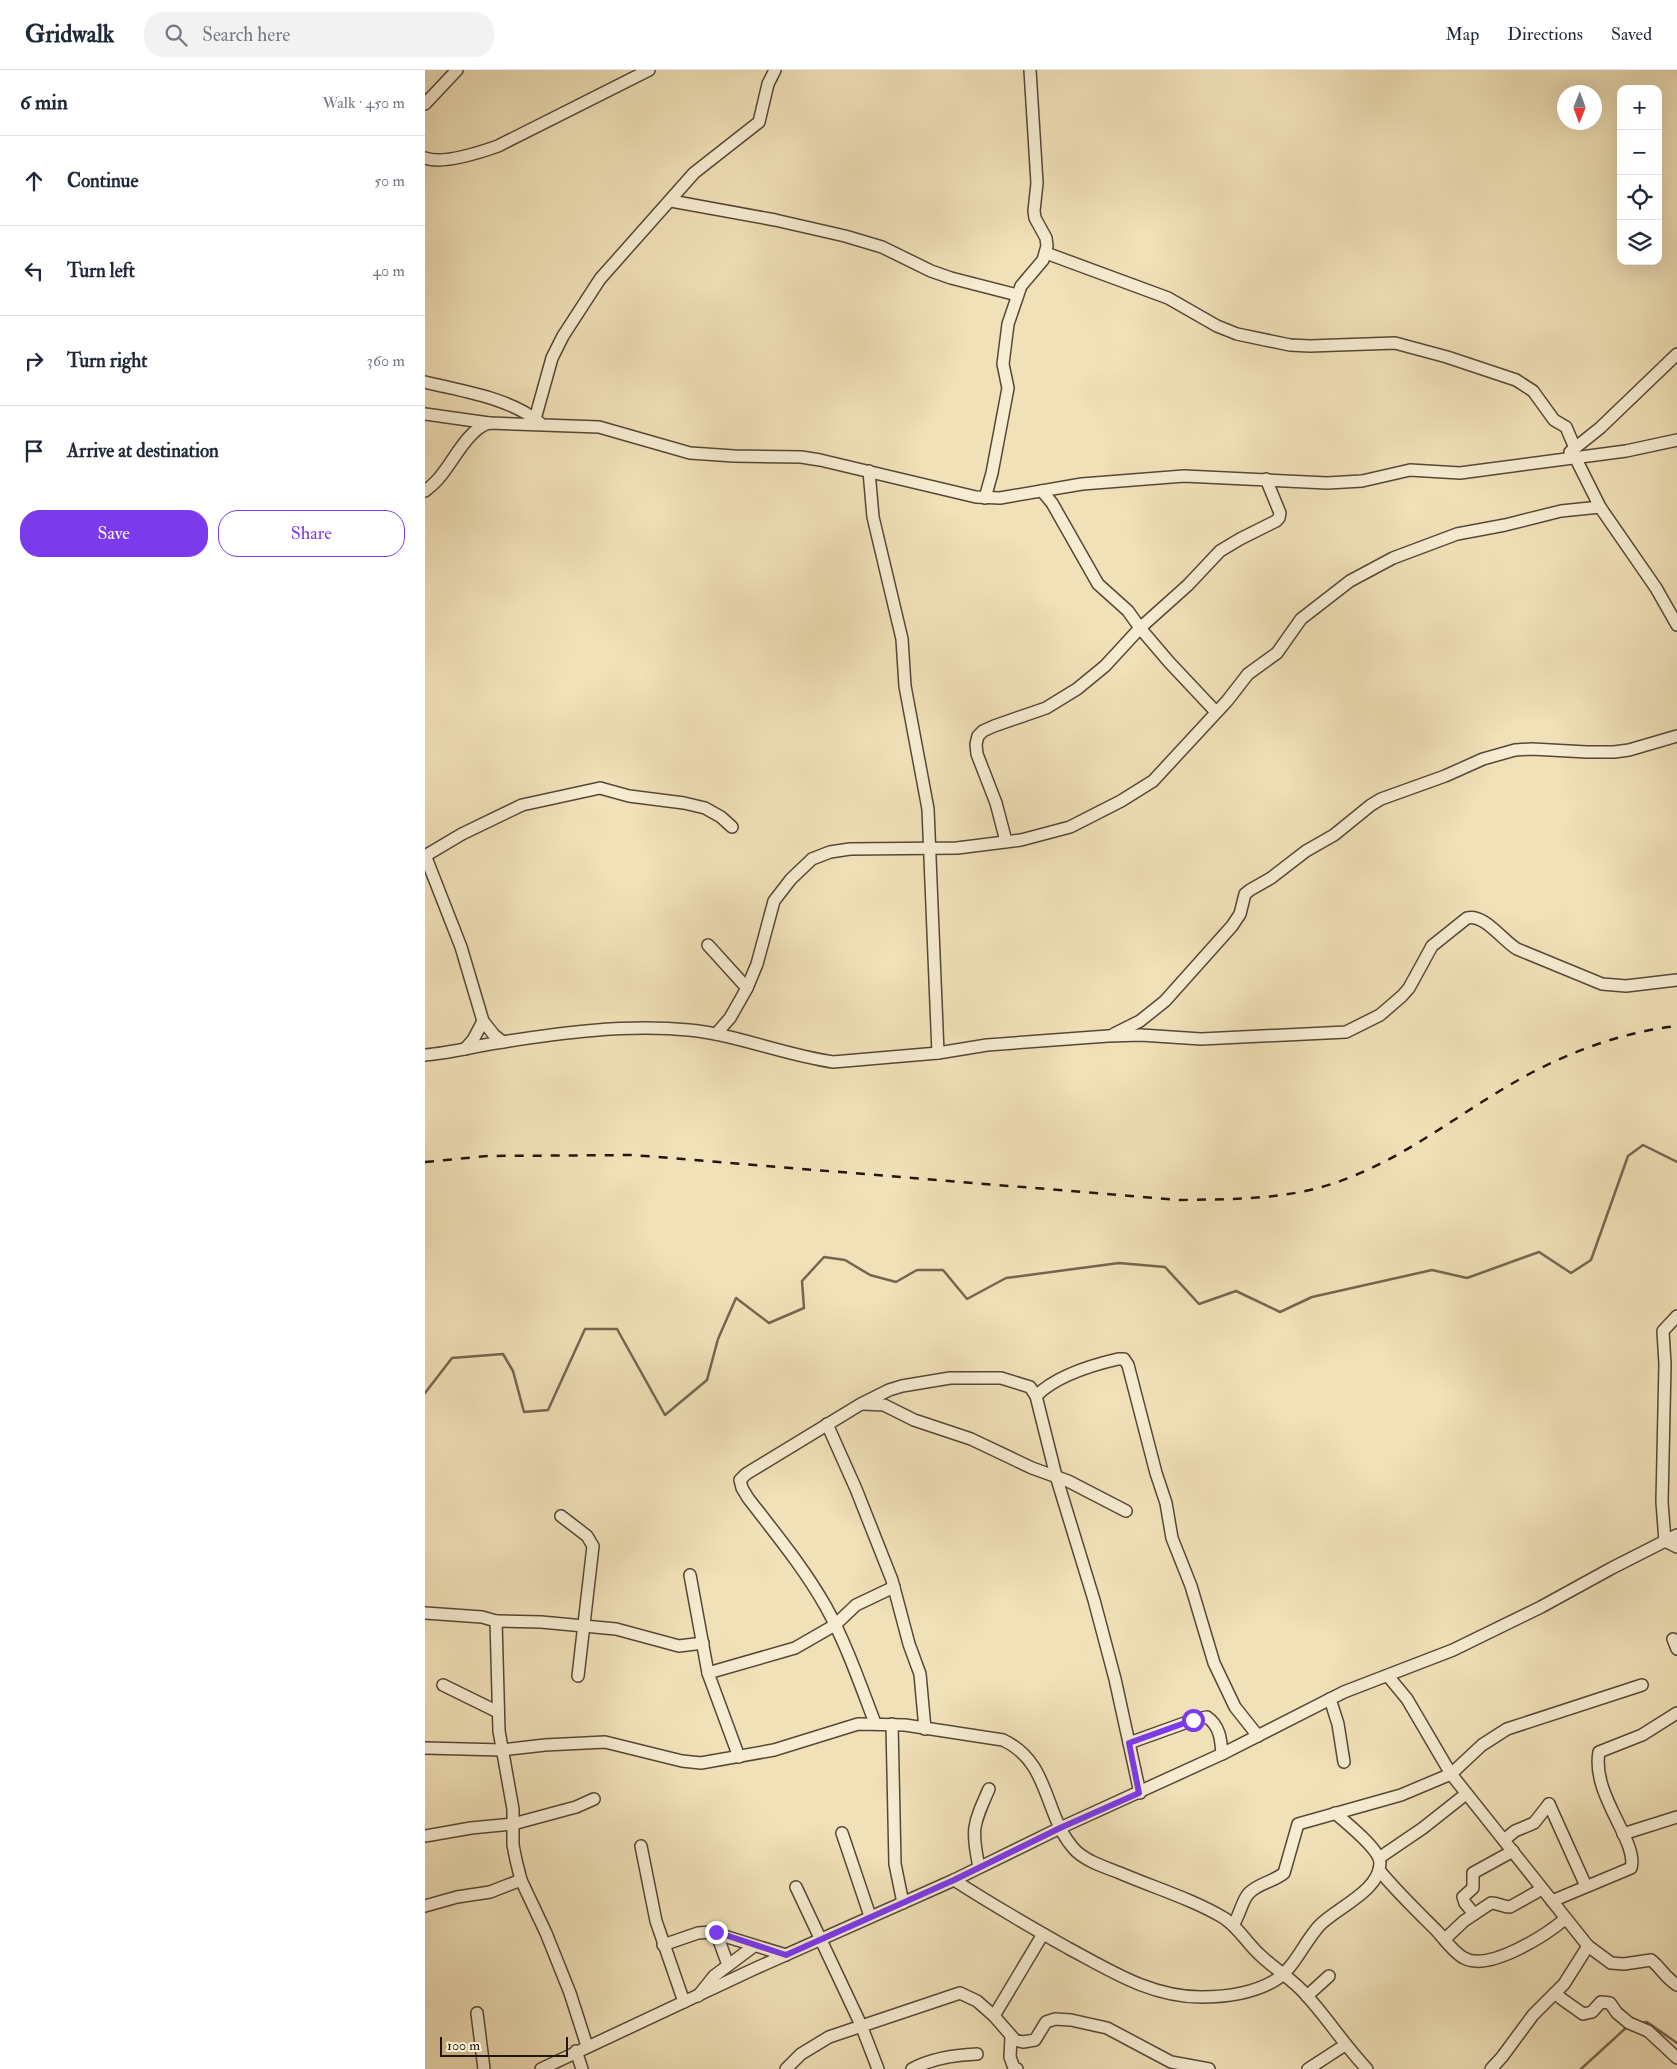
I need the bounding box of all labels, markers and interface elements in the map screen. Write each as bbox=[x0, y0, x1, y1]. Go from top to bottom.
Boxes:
search box bbox=[144, 12, 494, 57]
text: Gridwalk bbox=[25, 19, 114, 50]
icon: search bbox=[162, 21, 190, 49]
text: Search here bbox=[202, 23, 290, 47]
text: Map bbox=[1446, 23, 1479, 46]
text: Directions bbox=[1507, 23, 1583, 46]
text: Saved bbox=[1611, 23, 1652, 46]
north arrow bbox=[1557, 85, 1602, 130]
map controls bbox=[1617, 85, 1662, 265]
button: + bbox=[1617, 85, 1662, 130]
text: 6 min bbox=[20, 89, 68, 116]
text: Walk · 450 m bbox=[322, 93, 405, 113]
button: − bbox=[1617, 130, 1662, 175]
icon: ahead bbox=[20, 167, 48, 195]
text: Continue bbox=[67, 169, 138, 193]
text: 50 m bbox=[374, 171, 405, 191]
button: locate bbox=[1617, 175, 1662, 220]
button: layers bbox=[1617, 220, 1662, 265]
icon: left bbox=[20, 257, 48, 285]
text: Turn left bbox=[67, 259, 135, 283]
text: 40 m bbox=[372, 261, 405, 281]
icon: right bbox=[20, 347, 48, 375]
text: Turn right bbox=[67, 349, 147, 373]
text: 360 m bbox=[367, 351, 405, 371]
icon: arrive bbox=[20, 437, 48, 465]
text: Arrive at destination bbox=[67, 439, 219, 463]
button: Save bbox=[20, 510, 208, 557]
button: Share bbox=[218, 510, 405, 557]
route start bbox=[1182, 1709, 1205, 1732]
route end bbox=[705, 1921, 728, 1944]
scale bar bbox=[440, 2034, 567, 2057]
text: 100 m bbox=[447, 2037, 480, 2054]

